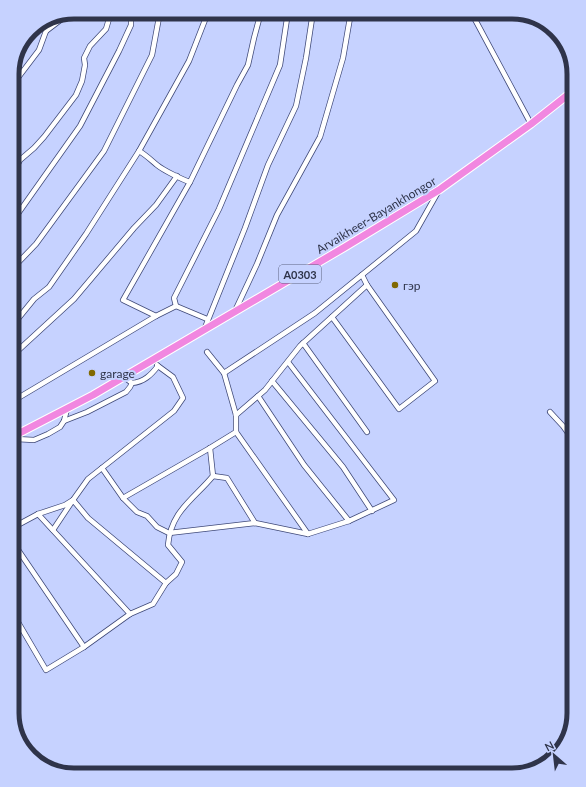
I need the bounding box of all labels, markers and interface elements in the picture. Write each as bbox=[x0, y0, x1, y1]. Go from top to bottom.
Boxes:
street label: Arvaikheer-Bayankhongor bbox=[313, 173, 439, 257]
road number: A0303 bbox=[279, 265, 321, 283]
place label: гэр bbox=[403, 278, 421, 293]
marker: гэр bbox=[390, 280, 400, 290]
place label: garage bbox=[100, 366, 135, 381]
marker: garage bbox=[87, 368, 97, 378]
north arrow bbox=[534, 735, 574, 775]
text: N bbox=[542, 738, 556, 753]

